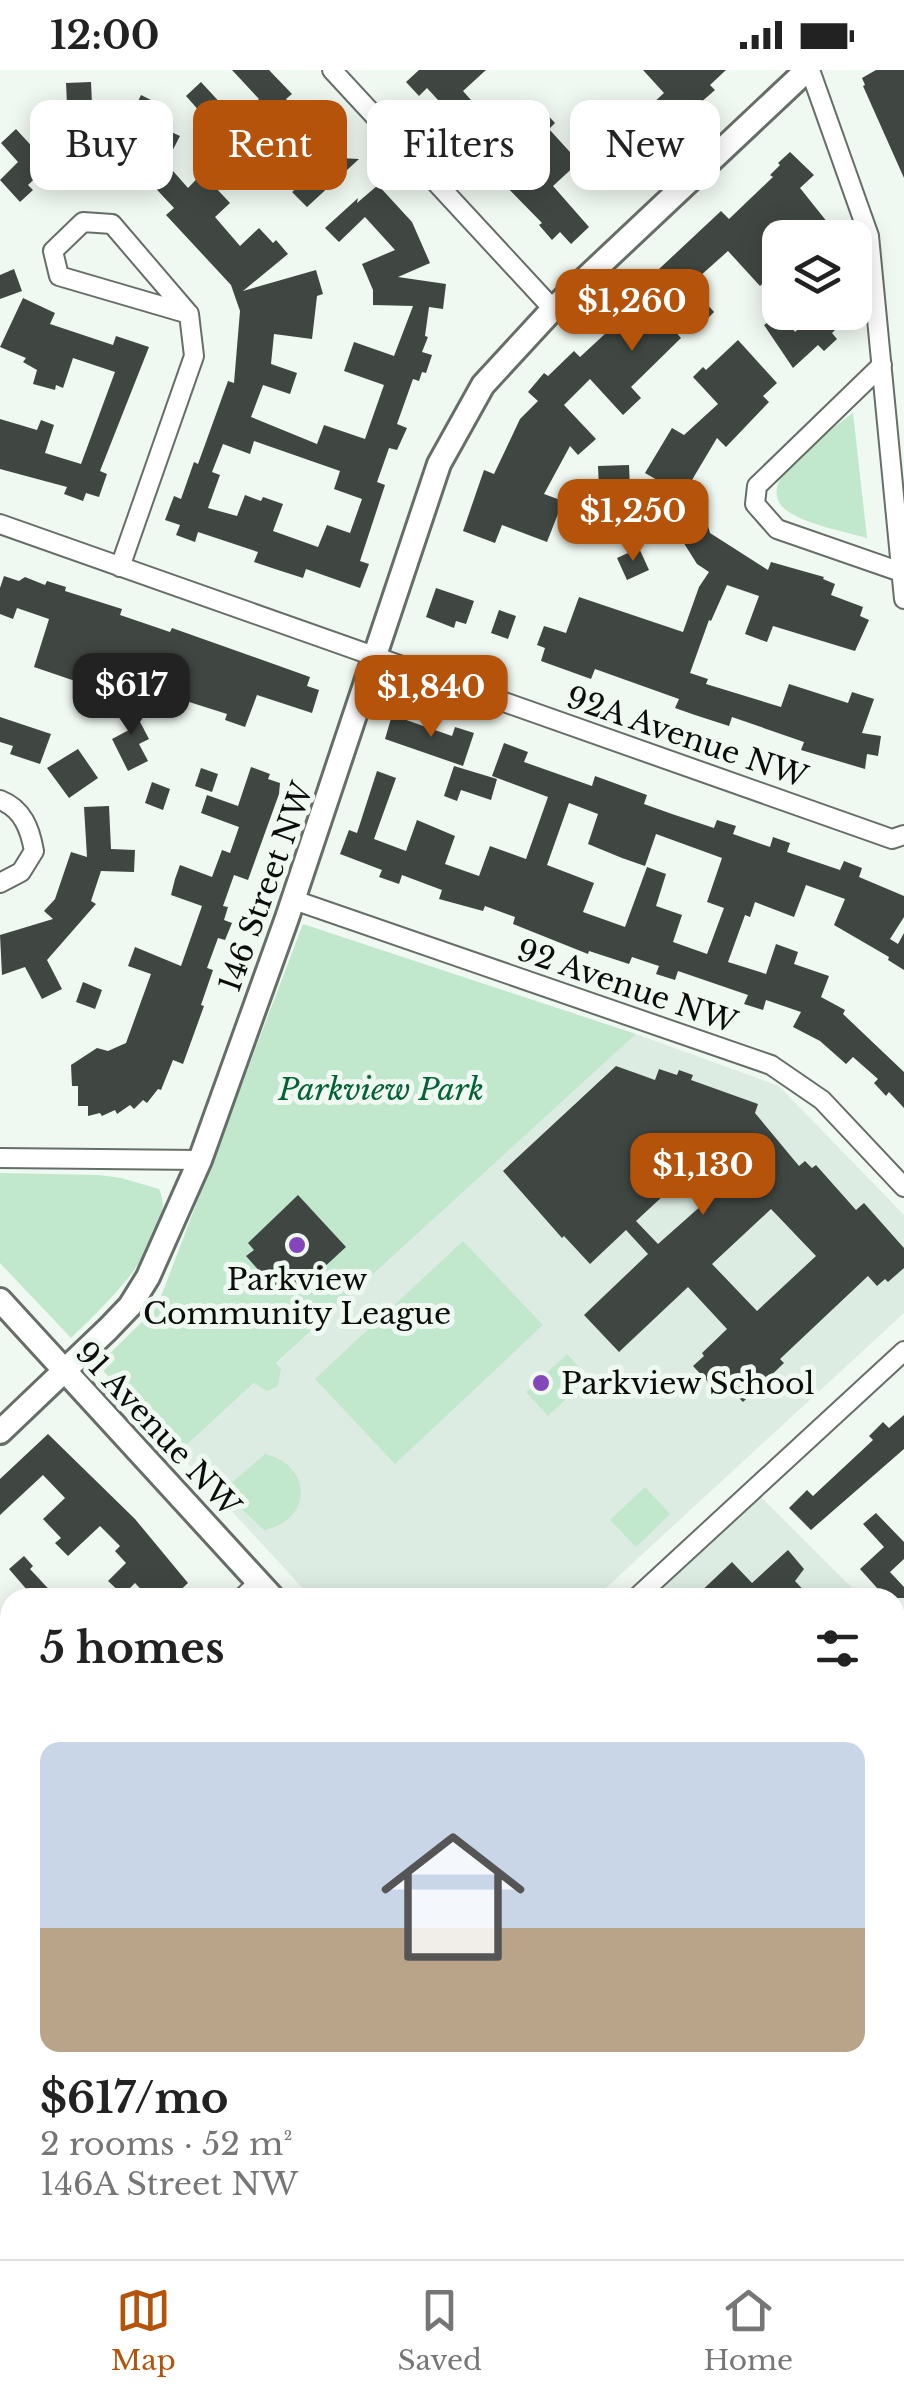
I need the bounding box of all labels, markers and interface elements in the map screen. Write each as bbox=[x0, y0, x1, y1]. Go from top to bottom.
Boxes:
text: 12:00 bbox=[50, 12, 159, 59]
chip: Buy bbox=[30, 100, 173, 190]
chip: Rent bbox=[193, 100, 347, 190]
chip: Filters bbox=[367, 100, 550, 190]
chip: New bbox=[570, 100, 720, 190]
map controls bbox=[762, 220, 872, 330]
button: layers bbox=[762, 220, 872, 330]
pin: $1,260 bbox=[551, 269, 713, 354]
text: $1,260 bbox=[577, 281, 687, 321]
pin: $1,250 bbox=[552, 479, 714, 564]
text: $1,250 bbox=[580, 491, 686, 531]
pin: $617 bbox=[72, 653, 190, 738]
pin: $1,840 bbox=[350, 655, 512, 740]
text: $617 bbox=[95, 665, 167, 705]
text: $1,840 bbox=[377, 667, 485, 707]
street label: 92A Avenue NW bbox=[562, 678, 813, 796]
street label: 146 Street NW bbox=[211, 777, 321, 997]
street label: 92 Avenue NW bbox=[512, 931, 743, 1041]
park label: Parkview Park bbox=[277, 1071, 484, 1108]
pin: $1,130 bbox=[622, 1133, 784, 1218]
text: $1,130 bbox=[652, 1145, 754, 1185]
marker: Parkview Community League bbox=[286, 1234, 308, 1256]
place label: Parkview Community League bbox=[143, 1261, 451, 1332]
street label: 91 Avenue NW bbox=[68, 1334, 249, 1525]
place label: Parkview School bbox=[561, 1365, 814, 1402]
marker: Parkview School bbox=[530, 1372, 552, 1394]
icon: filters bbox=[810, 1621, 865, 1676]
text: 5 homes bbox=[40, 1622, 224, 1674]
icon: home bbox=[363, 1807, 543, 1987]
text: $617/mo bbox=[40, 2072, 229, 2124]
text: 2 rooms · 52 m² bbox=[40, 2124, 293, 2164]
text: 146A Street NW bbox=[40, 2164, 298, 2204]
tab: Map bbox=[111, 2283, 176, 2378]
tab: Saved bbox=[398, 2283, 482, 2378]
tab: Home bbox=[704, 2283, 793, 2378]

